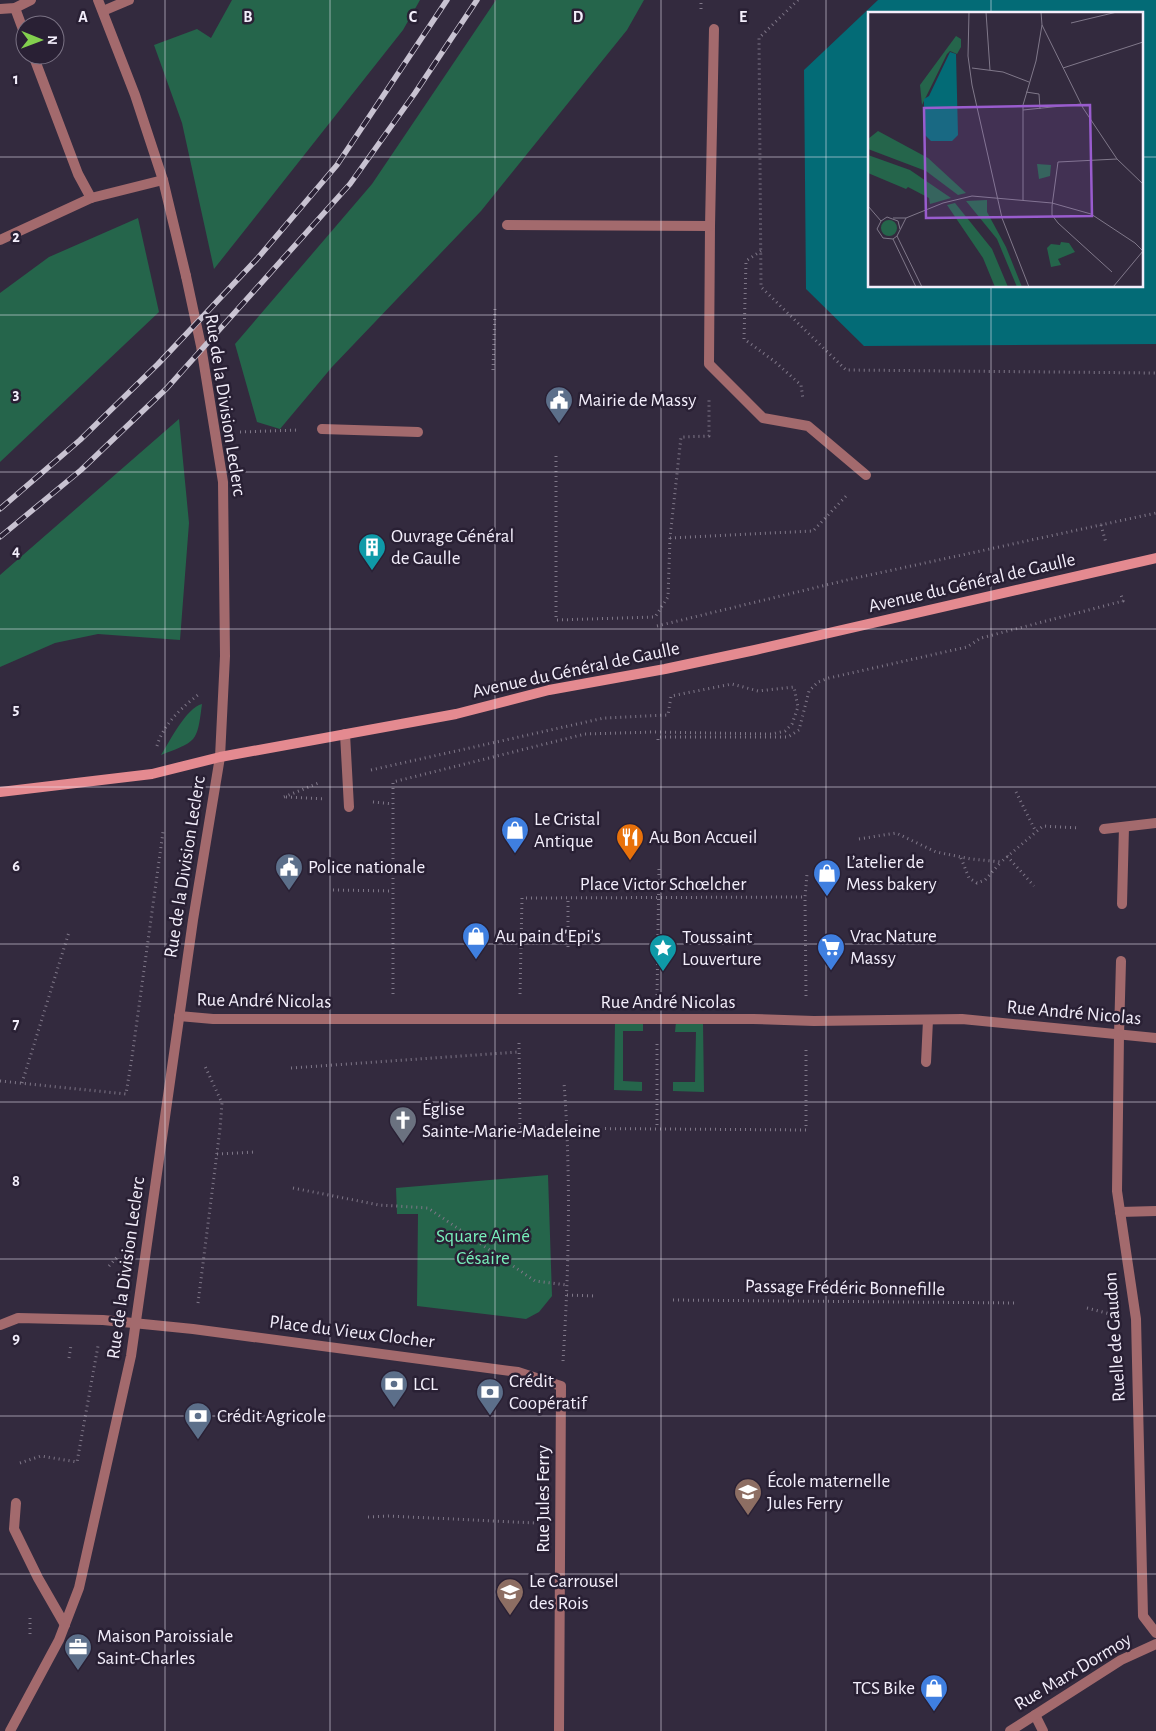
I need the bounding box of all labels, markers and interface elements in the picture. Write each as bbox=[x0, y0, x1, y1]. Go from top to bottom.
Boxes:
text: A bbox=[78, 9, 88, 25]
text: B bbox=[243, 9, 253, 25]
text: C bbox=[409, 9, 418, 25]
text: D bbox=[573, 9, 584, 25]
text: E bbox=[739, 9, 747, 25]
inset map bbox=[868, 12, 1144, 288]
north arrow bbox=[15, 15, 65, 65]
text: N bbox=[45, 35, 59, 45]
text: 1 bbox=[13, 71, 19, 87]
text: 2 bbox=[12, 229, 20, 245]
street label: Rue de la Division Leclerc bbox=[201, 313, 249, 497]
public building icon: Mairie de Massy bbox=[544, 385, 574, 424]
text: 3 bbox=[13, 386, 20, 402]
place label: Mairie de Massy bbox=[578, 391, 696, 410]
place label: Ouvrage Général de Gaulle bbox=[391, 527, 514, 568]
building icon: Ouvrage Général de Gaulle bbox=[357, 532, 387, 571]
text: 4 bbox=[12, 543, 20, 559]
street label: Avenue du Général de Gaulle bbox=[867, 550, 1077, 616]
street label: Avenue du Général de Gaulle bbox=[471, 639, 681, 701]
text: 5 bbox=[13, 701, 20, 717]
street label: Rue de la Division Leclerc bbox=[161, 775, 209, 959]
place label: Le Cristal Antique bbox=[534, 810, 600, 851]
shop icon: Le Cristal Antique bbox=[500, 815, 530, 854]
restaurant icon: Au Bon Accueil bbox=[615, 822, 645, 861]
place label: Au Bon Accueil bbox=[649, 828, 758, 847]
public building icon: Police nationale bbox=[274, 852, 304, 891]
place label: L’atelier de Mess bakery bbox=[846, 853, 937, 894]
text: 6 bbox=[12, 858, 20, 874]
place label: Police nationale bbox=[308, 858, 425, 877]
shop icon: L’atelier de Mess bakery bbox=[812, 858, 842, 897]
street label: Place Victor Schœlcher bbox=[580, 875, 746, 894]
shop icon: Au pain d'Epi's bbox=[461, 921, 491, 960]
place label: Au pain d'Epi's bbox=[495, 927, 601, 946]
place label: Vrac Nature Massy bbox=[850, 927, 937, 968]
place label: Toussaint Louverture bbox=[682, 928, 762, 969]
supermarket icon: Vrac Nature Massy bbox=[816, 932, 846, 971]
place icon: Toussaint Louverture bbox=[648, 933, 678, 972]
street label: Rue André Nicolas bbox=[196, 990, 332, 1012]
street label: Rue André Nicolas bbox=[601, 993, 735, 1012]
street label: Rue André Nicolas bbox=[1006, 998, 1142, 1028]
text: 7 bbox=[13, 1016, 20, 1032]
place label: Église Sainte-Marie-Madeleine bbox=[422, 1098, 601, 1141]
church icon: Église Sainte-Marie-Madeleine bbox=[388, 1105, 418, 1144]
text: 8 bbox=[12, 1173, 20, 1189]
street label: Rue de la Division Leclerc bbox=[104, 1176, 148, 1360]
park label: Square Aimé Césaire bbox=[436, 1227, 530, 1268]
street label: Ruelle de Gaudon bbox=[1101, 1271, 1129, 1403]
street label: Passage Frédéric Bonnefille bbox=[745, 1277, 945, 1299]
street label: Place du Vieux Clocher bbox=[268, 1312, 436, 1352]
text: 9 bbox=[12, 1330, 20, 1346]
bank icon: LCL bbox=[379, 1369, 409, 1408]
place label: Crédit Coopératif bbox=[509, 1372, 588, 1413]
place label: LCL bbox=[413, 1375, 438, 1394]
bank icon: Crédit Coopératif bbox=[475, 1377, 505, 1416]
bank icon: Crédit Agricole bbox=[183, 1401, 213, 1440]
place label: Crédit Agricole bbox=[217, 1407, 326, 1426]
street label: Rue Jules Ferry bbox=[534, 1445, 553, 1553]
place label: École maternelle Jules Ferry bbox=[767, 1470, 890, 1513]
school or university icon: École maternelle Jules Ferry bbox=[733, 1477, 763, 1516]
place label: Le Carrousel des Rois bbox=[529, 1572, 619, 1613]
school or university icon: Le Carrousel des Rois bbox=[495, 1577, 525, 1616]
place label: Maison Paroissiale Saint-Charles bbox=[97, 1627, 233, 1668]
street label: Rue Marx Dormoy bbox=[1011, 1630, 1135, 1714]
office icon: Maison Paroissiale Saint-Charles bbox=[63, 1632, 93, 1671]
shop icon: TCS Bike bbox=[919, 1673, 949, 1712]
place label: TCS Bike bbox=[853, 1679, 915, 1698]

